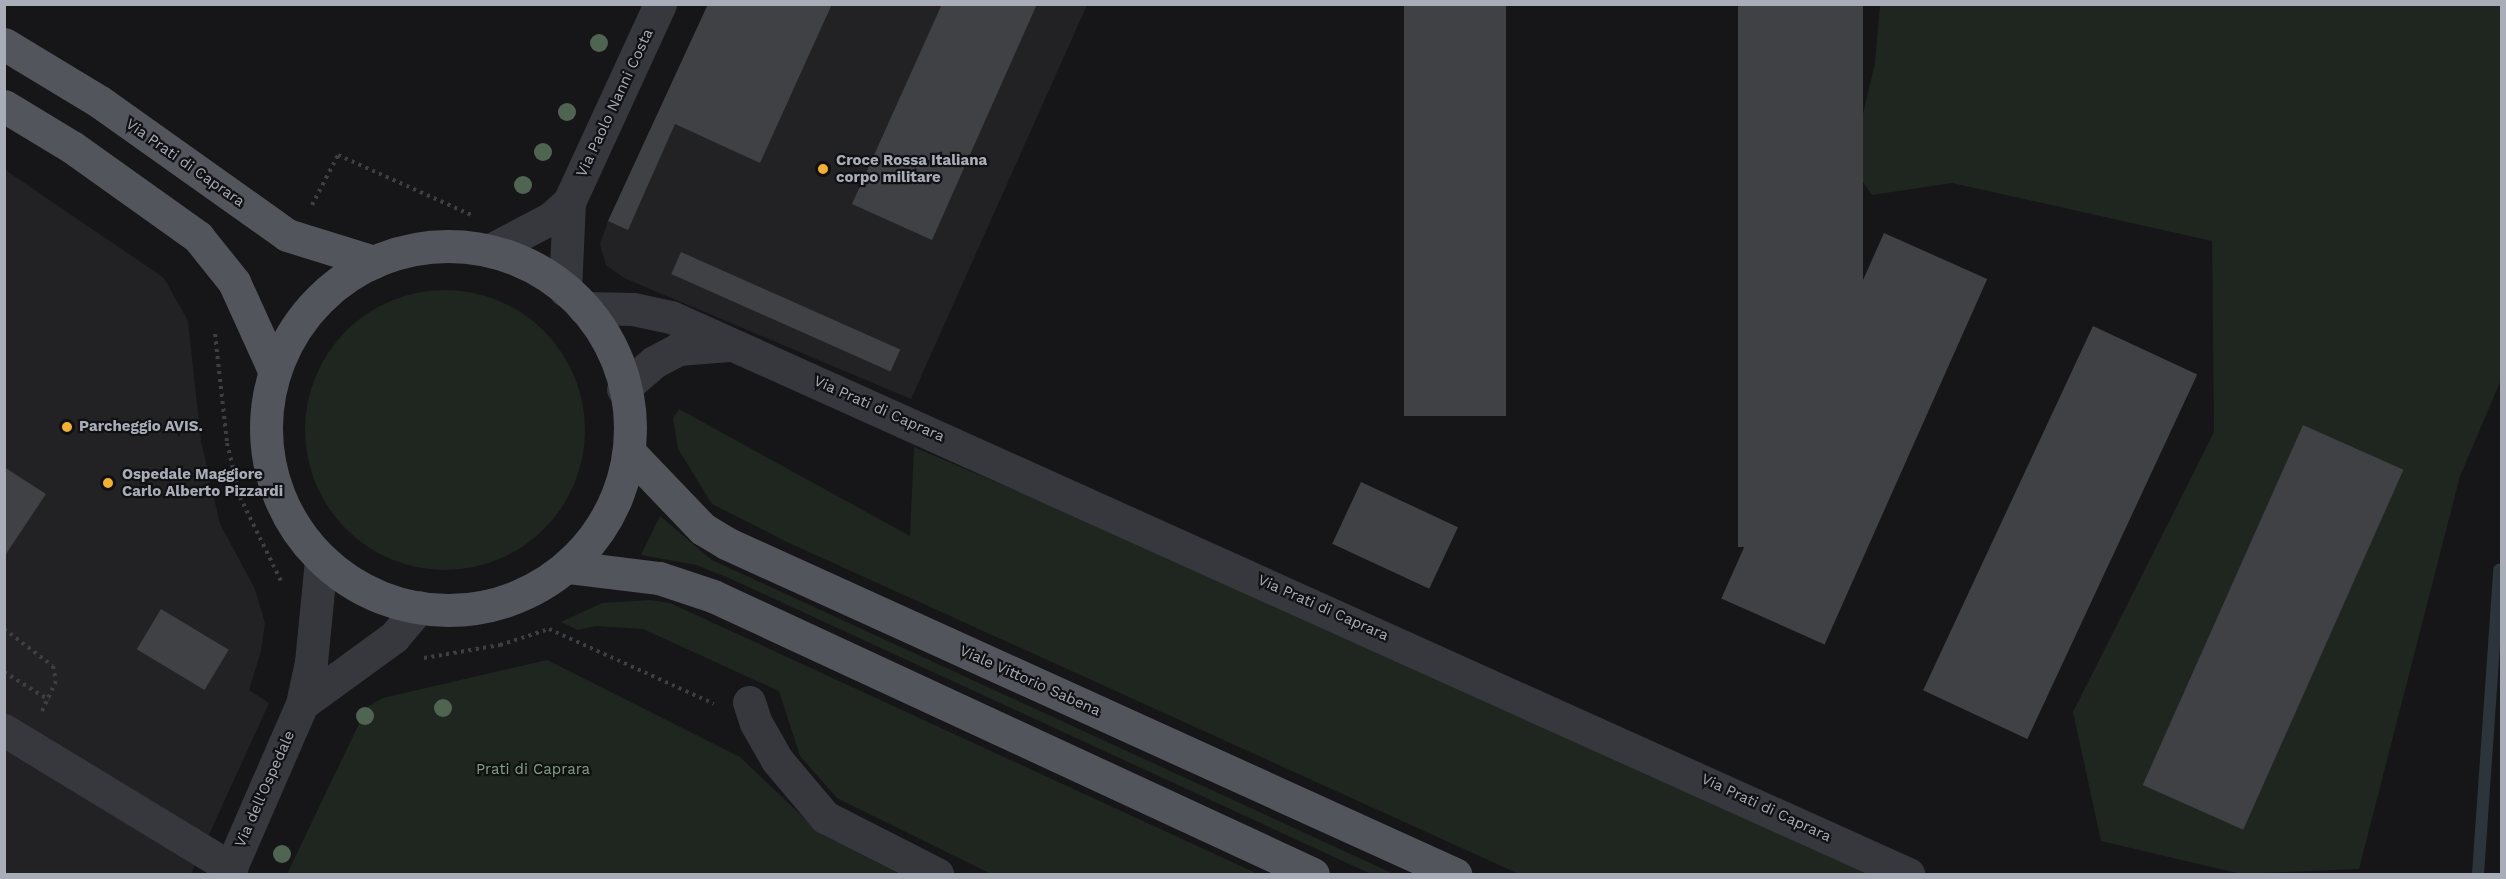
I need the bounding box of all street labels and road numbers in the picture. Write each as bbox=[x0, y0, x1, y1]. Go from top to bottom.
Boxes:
street label: Via Paolo Nanni Costa bbox=[573, 26, 657, 180]
street label: Via Prati di Caprara bbox=[122, 115, 248, 211]
street label: Via Prati di Caprara bbox=[811, 372, 947, 446]
street label: Via Prati di Caprara bbox=[1255, 571, 1391, 645]
street label: Viale Vittorio Sabena bbox=[957, 642, 1103, 720]
street label: Via dell'Ospedale bbox=[231, 728, 299, 850]
street label: Via Prati di Caprara bbox=[1698, 770, 1834, 846]

